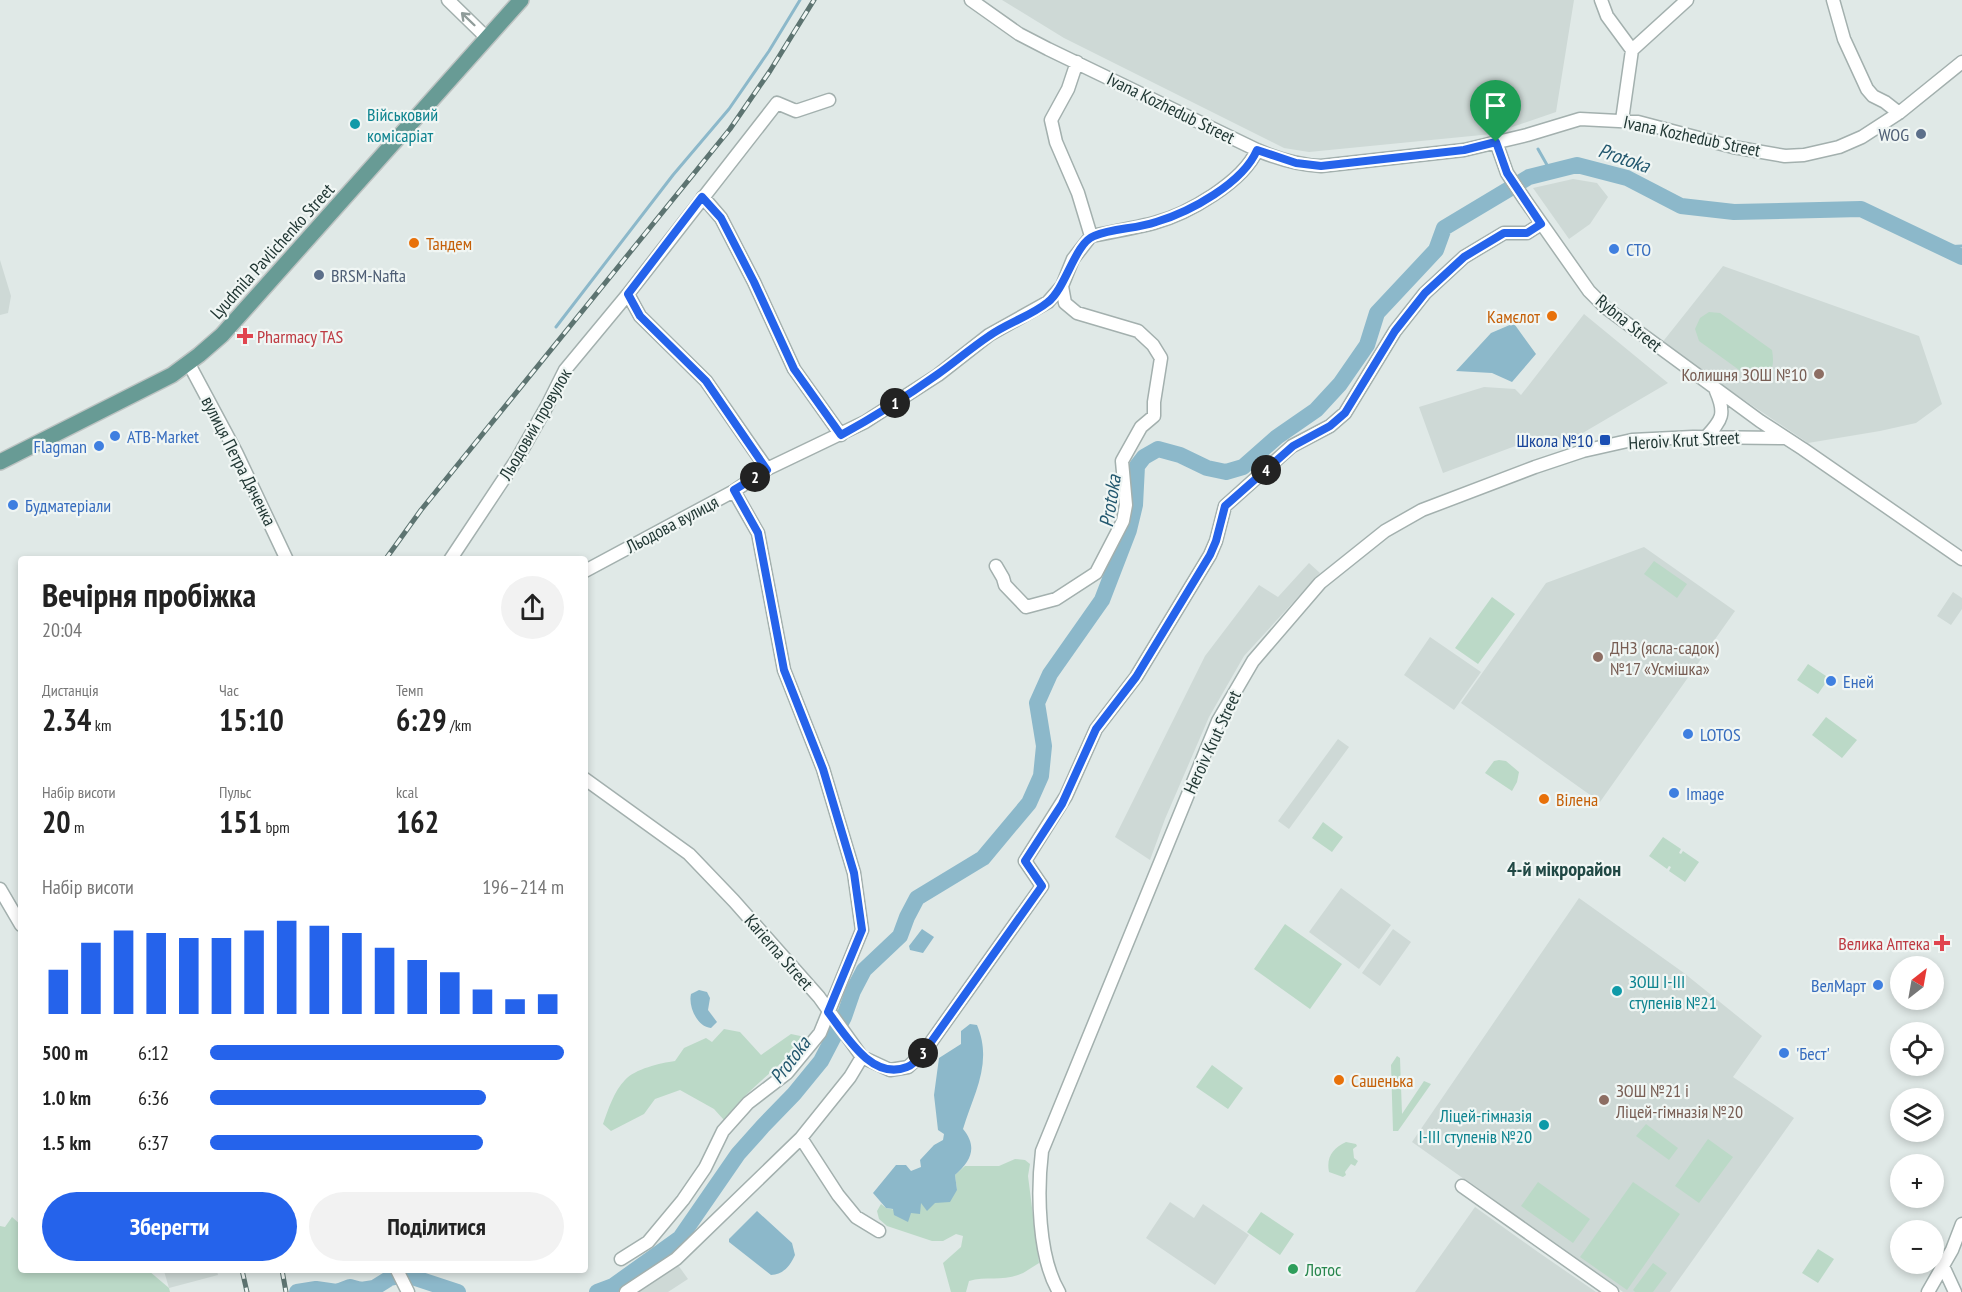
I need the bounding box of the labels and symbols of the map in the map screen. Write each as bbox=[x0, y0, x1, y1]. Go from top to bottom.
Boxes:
one-way arrow bbox=[460, 12, 475, 26]
street label: Ivana Kozhedub Street bbox=[1103, 67, 1239, 149]
pin bbox=[1470, 80, 1521, 142]
place label: Військовий комісаріат bbox=[367, 103, 438, 147]
street label: Ivana Kozhedub Street bbox=[1621, 110, 1763, 162]
marker: Військовий комісаріат bbox=[348, 117, 362, 131]
place label: WOG bbox=[1878, 123, 1909, 146]
marker: WOG bbox=[1914, 127, 1928, 141]
water label: Protoka bbox=[1595, 137, 1654, 179]
street label: Lyudmila Pavlichenko Street bbox=[205, 178, 339, 324]
place label: Тандем bbox=[426, 232, 472, 255]
marker: Тандем bbox=[407, 236, 421, 250]
place label: СТО bbox=[1626, 238, 1651, 261]
marker: СТО bbox=[1607, 242, 1621, 256]
place label: BRSM-Nafta bbox=[331, 264, 406, 287]
marker: BRSM-Nafta bbox=[312, 268, 326, 282]
street label: Rybna Street bbox=[1591, 289, 1667, 357]
place label: Камєлот bbox=[1487, 305, 1540, 328]
marker: Камєлот bbox=[1545, 309, 1559, 323]
place label: Pharmacy TAS bbox=[257, 325, 343, 348]
marker: Pharmacy TAS bbox=[238, 329, 252, 343]
place label: Колишня ЗОШ №10 bbox=[1682, 363, 1807, 386]
street label: Льодовий провулок bbox=[493, 364, 576, 485]
marker: Колишня ЗОШ №10 bbox=[1812, 367, 1826, 381]
pin: 1 bbox=[880, 388, 910, 418]
street label: вулиця Петра Дяченка bbox=[196, 392, 282, 530]
place label: ATB-Market bbox=[127, 425, 199, 448]
street label: Heroiv Krut Street bbox=[1628, 426, 1740, 454]
marker: ATB-Market bbox=[108, 429, 122, 443]
place label: Школа №10 bbox=[1516, 429, 1593, 452]
marker: Школа №10 bbox=[1598, 433, 1612, 447]
place label: Flagman bbox=[34, 435, 87, 458]
marker: Flagman bbox=[92, 439, 106, 453]
pin: 4 bbox=[1251, 455, 1281, 485]
pin: 2 bbox=[740, 462, 770, 492]
water label: Protoka bbox=[1093, 472, 1127, 529]
street label: Льодова вулиця bbox=[621, 490, 722, 558]
place label: Будматеріали bbox=[25, 494, 111, 517]
marker: Будматеріали bbox=[6, 498, 20, 512]
place label: ДНЗ (ясла-садок) №17 «Усмішка» bbox=[1610, 636, 1720, 680]
marker: ДНЗ (ясла-садок) №17 «Усмішка» bbox=[1591, 650, 1605, 664]
place label: Еней bbox=[1843, 670, 1874, 693]
marker: Еней bbox=[1824, 674, 1838, 688]
street label: Heroiv Krut Street bbox=[1178, 687, 1246, 797]
place label: LOTOS bbox=[1700, 723, 1741, 746]
marker: LOTOS bbox=[1681, 727, 1695, 741]
place label: Image bbox=[1686, 782, 1724, 805]
marker: Image bbox=[1667, 786, 1681, 800]
place label: Вілена bbox=[1556, 788, 1598, 811]
marker: Вілена bbox=[1537, 792, 1551, 806]
district label: 4-й мікрорайон bbox=[1507, 856, 1621, 882]
street label: Karierna Street bbox=[740, 909, 818, 995]
place label: Велика Аптека bbox=[1838, 932, 1930, 955]
marker: Велика Аптека bbox=[1935, 936, 1949, 950]
north arrow bbox=[1890, 956, 1944, 1010]
place label: ЗОШ І-ІІІ ступенів №21 bbox=[1629, 970, 1717, 1014]
place label: ВелМарт bbox=[1811, 974, 1866, 997]
marker: ВелМарт bbox=[1871, 978, 1885, 992]
marker: ЗОШ І-ІІІ ступенів №21 bbox=[1610, 984, 1624, 998]
water label: Protoka bbox=[764, 1030, 817, 1089]
pin: 3 bbox=[908, 1038, 938, 1068]
place label: 'Бест' bbox=[1796, 1042, 1830, 1065]
marker: 'Бест' bbox=[1777, 1046, 1791, 1060]
place label: Сашенька bbox=[1351, 1069, 1413, 1092]
marker: Сашенька bbox=[1332, 1073, 1346, 1087]
place label: ЗОШ №21 і Ліцей-гімназія №20 bbox=[1615, 1079, 1743, 1123]
marker: ЗОШ №21 і Ліцей-гімназія №20 bbox=[1597, 1093, 1611, 1107]
place label: Ліцей-гімназія I-III ступенів №20 bbox=[1418, 1104, 1532, 1148]
marker: Ліцей-гімназія I-III ступенів №20 bbox=[1537, 1118, 1551, 1132]
place label: Лотос bbox=[1304, 1258, 1342, 1281]
marker: Лотос bbox=[1286, 1262, 1300, 1276]

